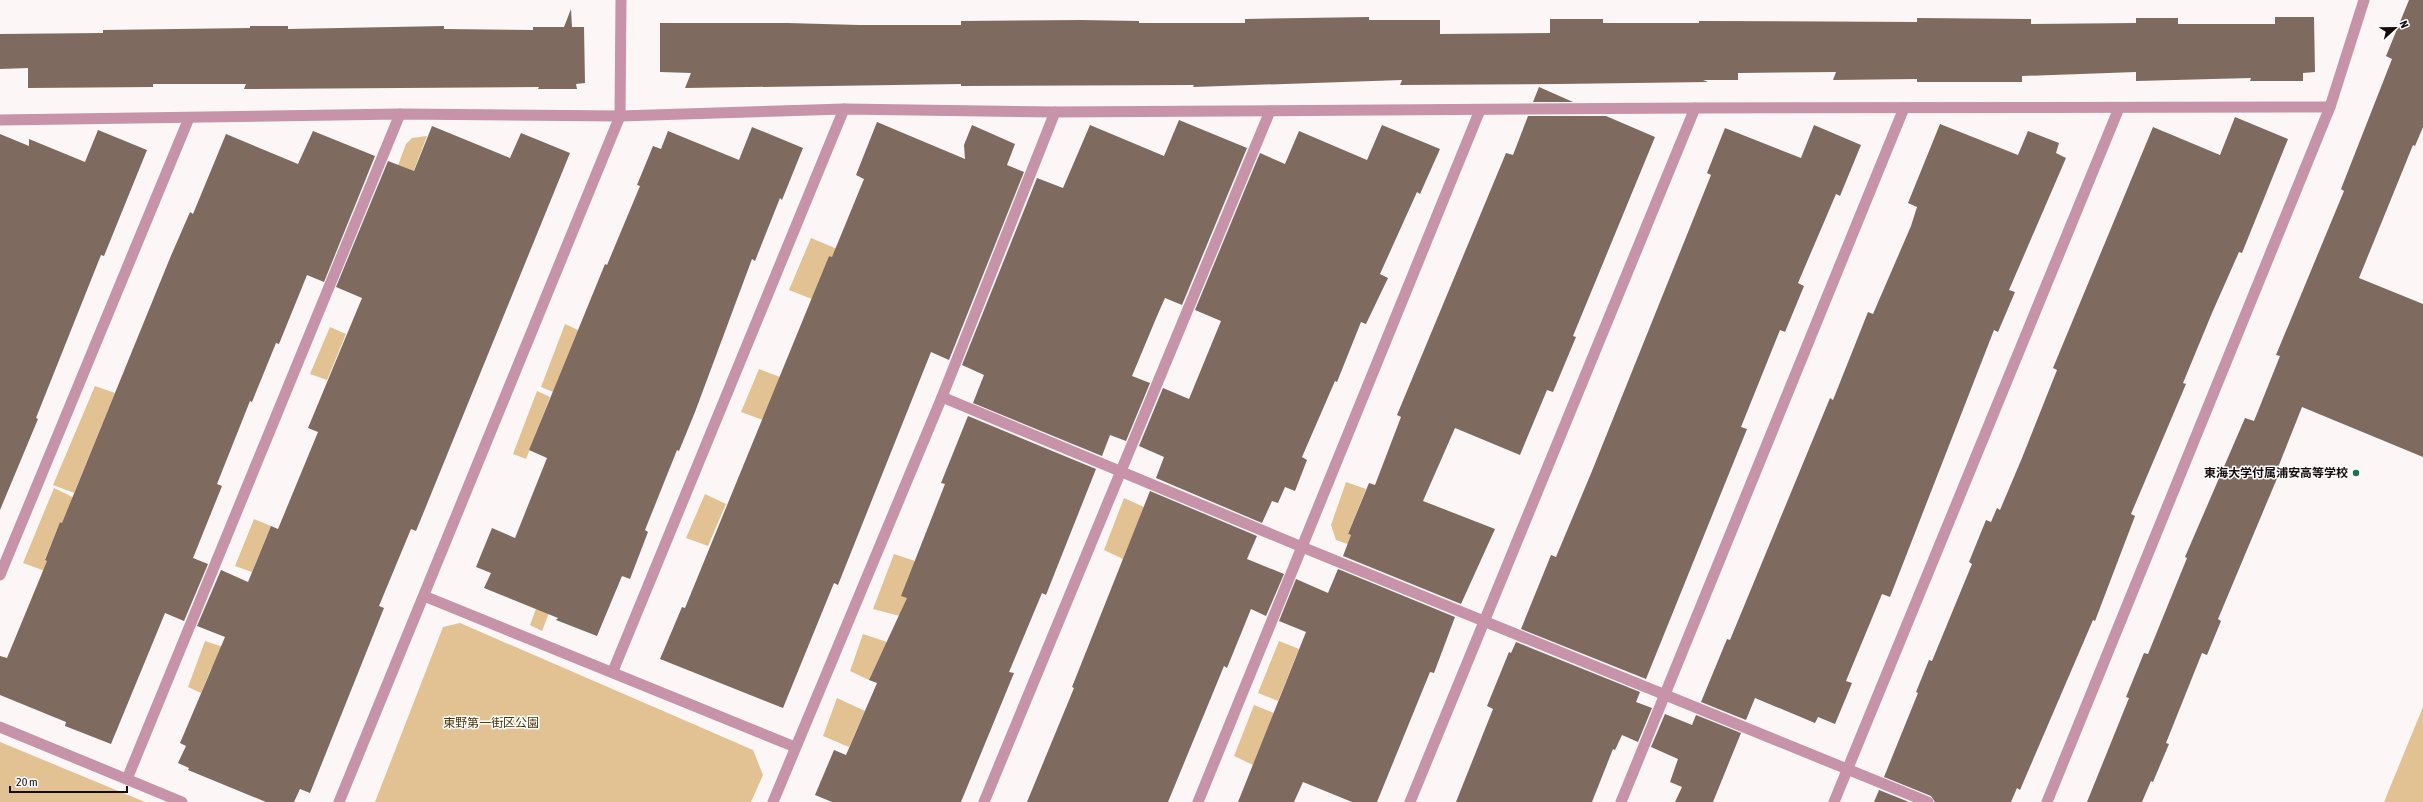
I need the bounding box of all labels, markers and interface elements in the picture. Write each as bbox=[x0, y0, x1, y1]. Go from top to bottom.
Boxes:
north arrow bbox=[2375, 8, 2415, 48]
text: N bbox=[2397, 19, 2411, 30]
place label: 東海大学付属浦安高等学校 bbox=[2204, 466, 2348, 480]
marker: 東海大学付属浦安高等学校 bbox=[2351, 468, 2361, 478]
park label: 東野第一街区公園 bbox=[443, 716, 539, 730]
scale bar bbox=[10, 768, 127, 794]
text: 20 m bbox=[16, 775, 38, 789]

